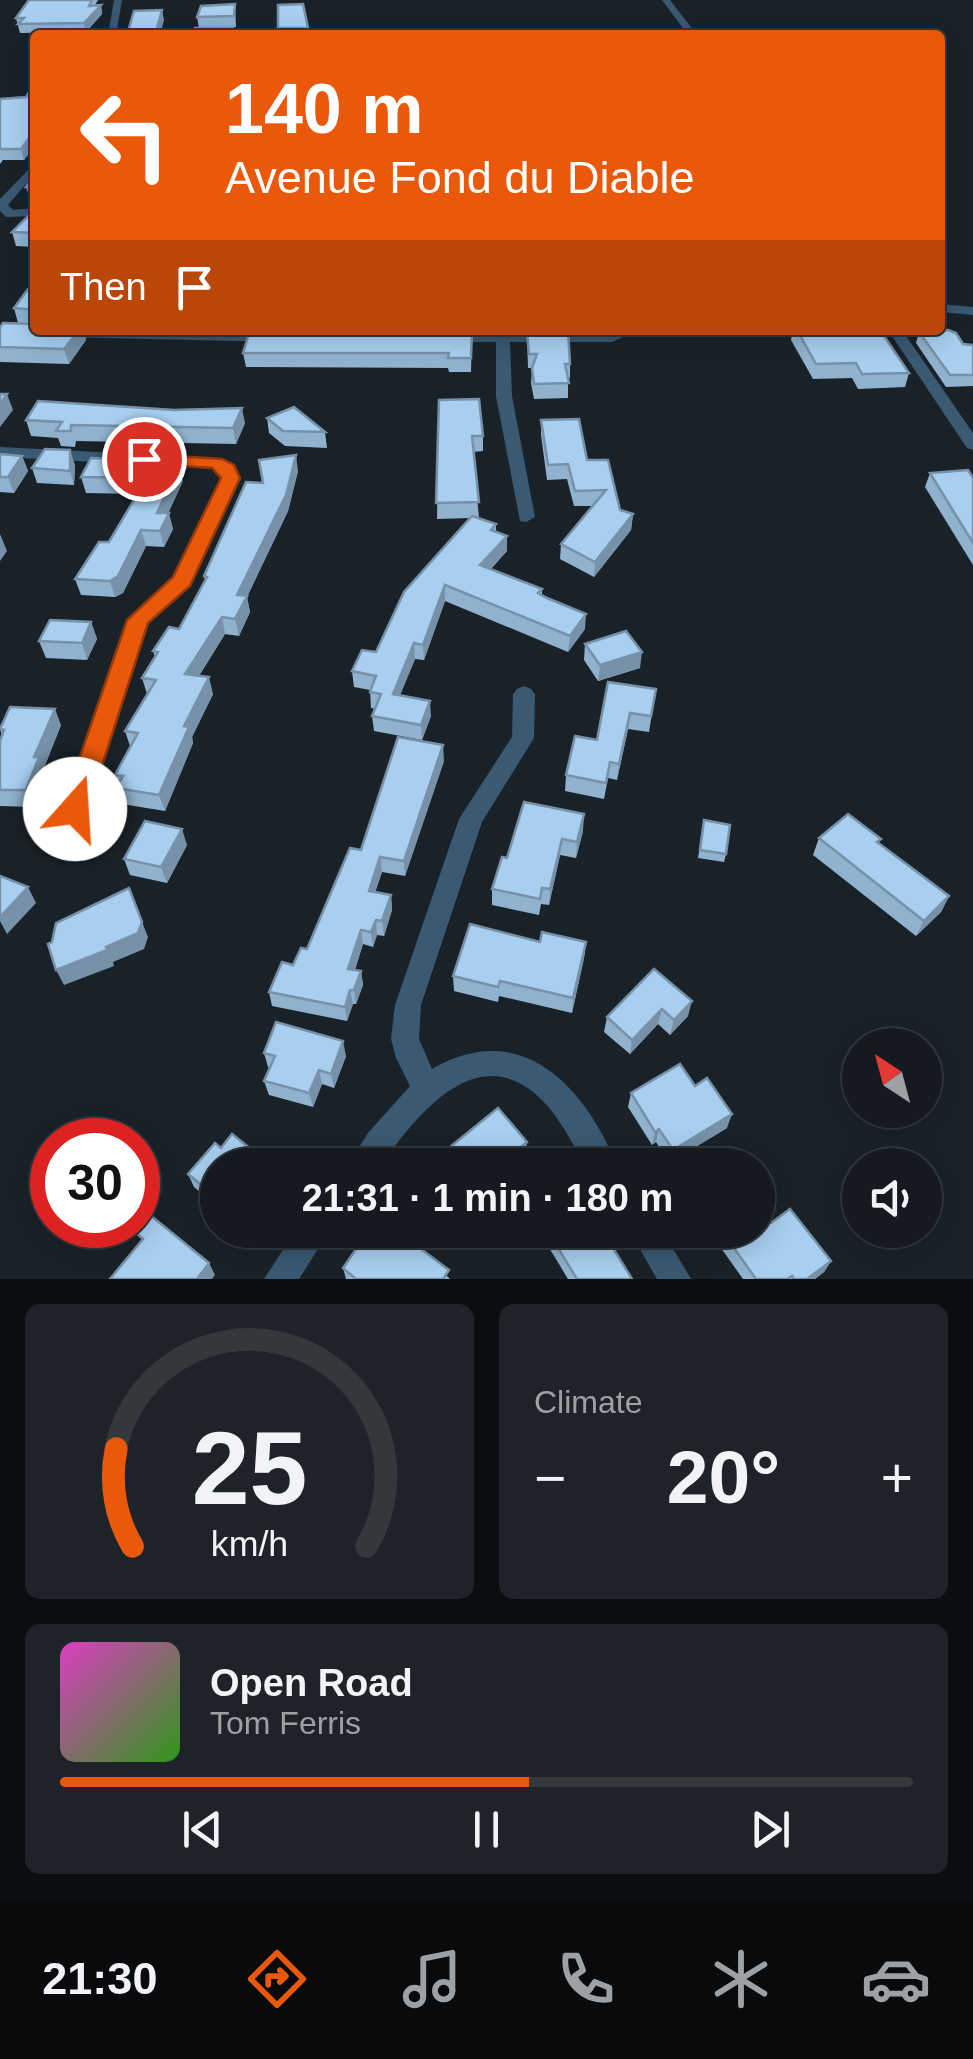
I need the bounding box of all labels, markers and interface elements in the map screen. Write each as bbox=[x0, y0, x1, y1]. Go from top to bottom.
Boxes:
icon: left bbox=[60, 70, 190, 200]
text: 140 m bbox=[225, 70, 423, 148]
text: Avenue Fond du Diable bbox=[225, 152, 695, 203]
icon: arrive bbox=[167, 260, 222, 315]
text: Then bbox=[60, 266, 147, 308]
pin bbox=[102, 417, 187, 502]
icon: arrive bbox=[117, 432, 172, 487]
position arrow bbox=[23, 757, 127, 861]
north arrow bbox=[842, 1028, 942, 1128]
map controls bbox=[842, 1028, 942, 1248]
speed limit sign: 30 bbox=[30, 1118, 160, 1248]
button: sound bbox=[842, 1148, 942, 1248]
text: 21:31 · 1 min · 180 m bbox=[302, 1177, 673, 1219]
text: Climate bbox=[534, 1384, 642, 1420]
text: 25 bbox=[192, 1410, 307, 1526]
text: 20° bbox=[667, 1435, 780, 1519]
text: − bbox=[534, 1447, 566, 1509]
text: + bbox=[881, 1447, 913, 1509]
text: km/h bbox=[211, 1524, 288, 1564]
text: Open Road bbox=[210, 1662, 413, 1704]
text: Tom Ferris bbox=[210, 1705, 361, 1741]
icon: previous bbox=[175, 1802, 230, 1857]
icon: pause bbox=[459, 1802, 514, 1857]
icon: next bbox=[743, 1802, 798, 1857]
icon: directions bbox=[242, 1944, 312, 2014]
icon: music bbox=[397, 1944, 467, 2014]
icon: phone bbox=[551, 1944, 621, 2014]
icon: climate bbox=[706, 1944, 776, 2014]
icon: car bbox=[861, 1944, 931, 2014]
text: 21:30 bbox=[42, 1953, 157, 2004]

